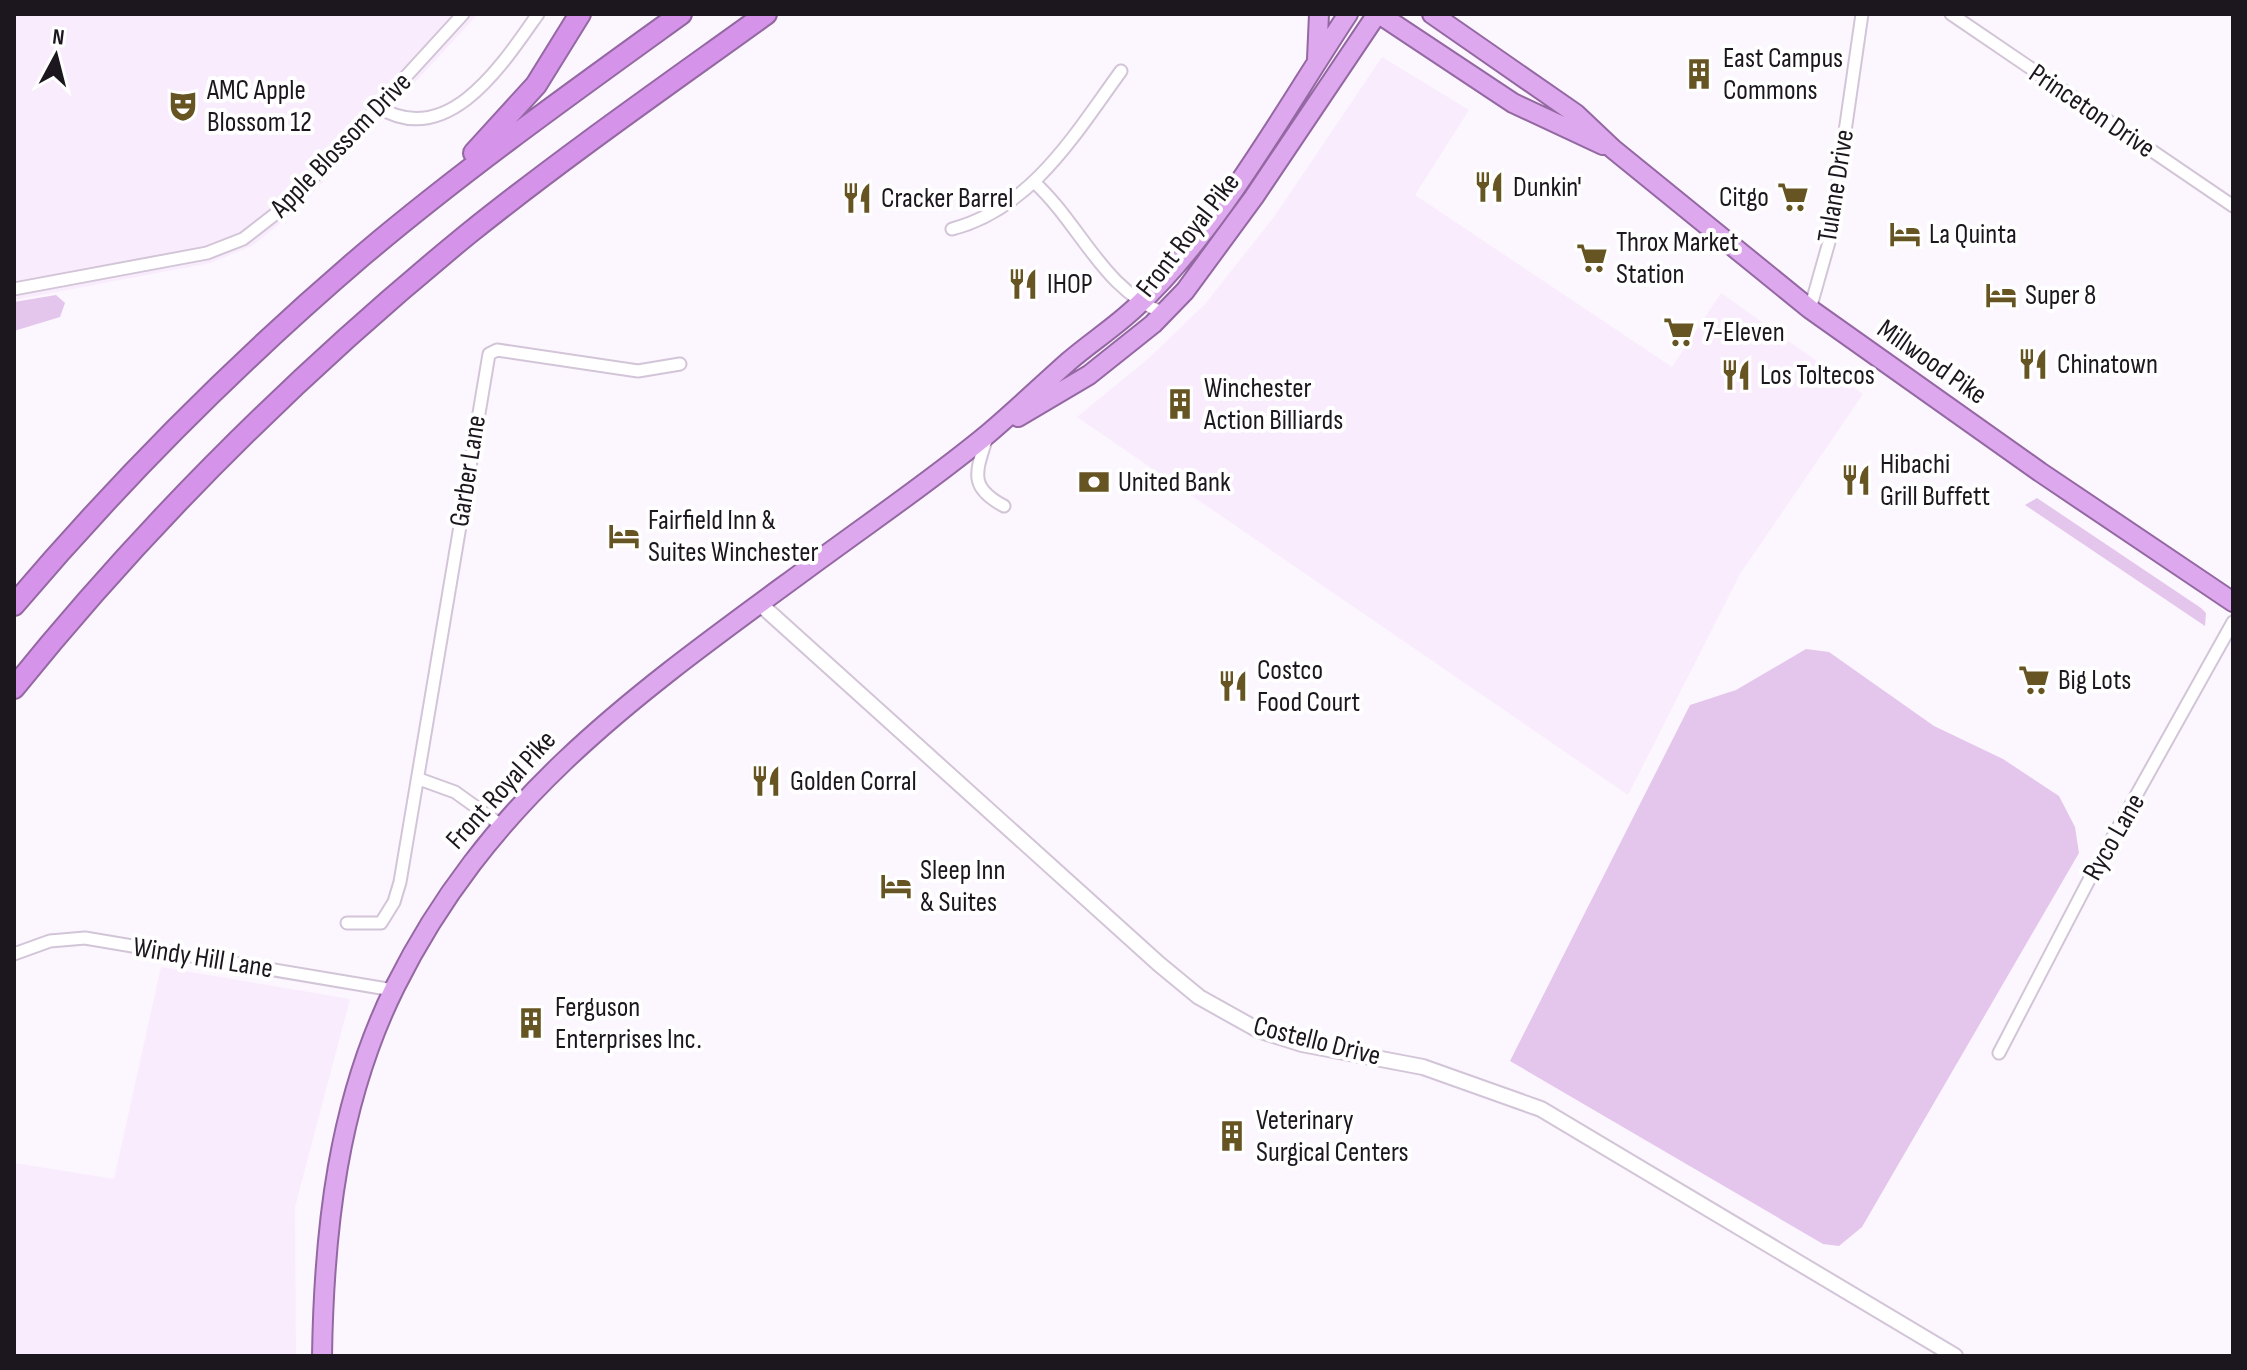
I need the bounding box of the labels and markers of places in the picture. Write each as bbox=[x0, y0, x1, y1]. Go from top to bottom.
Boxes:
place label: East Campus Commons bbox=[1723, 42, 1843, 107]
building icon: East Campus Commons bbox=[1682, 57, 1716, 91]
place label: AMC Apple Blossom 12 bbox=[206, 74, 312, 139]
theatre icon: AMC Apple Blossom 12 bbox=[166, 89, 200, 123]
restaurant icon: Dunkin' bbox=[1472, 170, 1506, 204]
place label: Dunkin' bbox=[1513, 171, 1582, 204]
supermarket icon: Citgo bbox=[1776, 180, 1810, 214]
restaurant icon: Cracker Barrel bbox=[840, 181, 874, 215]
place label: Citgo bbox=[1719, 181, 1769, 214]
place label: Cracker Barrel bbox=[881, 182, 1013, 215]
hotel icon: La Quinta bbox=[1888, 217, 1922, 251]
place label: La Quinta bbox=[1929, 218, 2017, 251]
place label: Throx Market Station bbox=[1616, 226, 1738, 291]
supermarket icon: Throx Market Station bbox=[1575, 241, 1609, 275]
restaurant icon: IHOP bbox=[1006, 267, 1040, 301]
place label: IHOP bbox=[1047, 268, 1093, 301]
hotel icon: Super 8 bbox=[1984, 278, 2018, 312]
place label: Super 8 bbox=[2025, 279, 2096, 312]
supermarket icon: 7-Eleven bbox=[1662, 315, 1696, 349]
place label: 7-Eleven bbox=[1703, 316, 1785, 349]
restaurant icon: Chinatown bbox=[2016, 347, 2050, 381]
place label: Chinatown bbox=[2057, 348, 2158, 381]
restaurant icon: Los Toltecos bbox=[1719, 358, 1753, 392]
place label: Los Toltecos bbox=[1760, 359, 1875, 392]
place label: Winchester Action Billiards bbox=[1203, 372, 1343, 437]
building icon: Winchester Action Billiards bbox=[1163, 387, 1197, 421]
place label: Hibachi Grill Buffett bbox=[1880, 448, 1990, 513]
restaurant icon: Hibachi Grill Buffett bbox=[1839, 463, 1873, 497]
bank icon: United Bank bbox=[1077, 465, 1111, 499]
place label: United Bank bbox=[1118, 466, 1231, 499]
place label: Fairfield Inn & Suites Winchester bbox=[648, 504, 819, 569]
hotel icon: Fairfield Inn & Suites Winchester bbox=[607, 519, 641, 553]
place label: Costco Food Court bbox=[1257, 654, 1360, 719]
supermarket icon: Big Lots bbox=[2017, 663, 2051, 697]
place label: Big Lots bbox=[2058, 664, 2131, 697]
restaurant icon: Costco Food Court bbox=[1216, 669, 1250, 703]
restaurant icon: Golden Corral bbox=[749, 764, 783, 798]
place label: Golden Corral bbox=[790, 765, 917, 798]
place label: Sleep Inn & Suites bbox=[920, 854, 1005, 919]
hotel icon: Sleep Inn & Suites bbox=[879, 869, 913, 903]
place label: Ferguson Enterprises Inc. bbox=[555, 991, 702, 1056]
building icon: Ferguson Enterprises Inc. bbox=[514, 1006, 548, 1040]
place label: Veterinary Surgical Centers bbox=[1256, 1104, 1409, 1169]
building icon: Veterinary Surgical Centers bbox=[1215, 1119, 1249, 1153]

